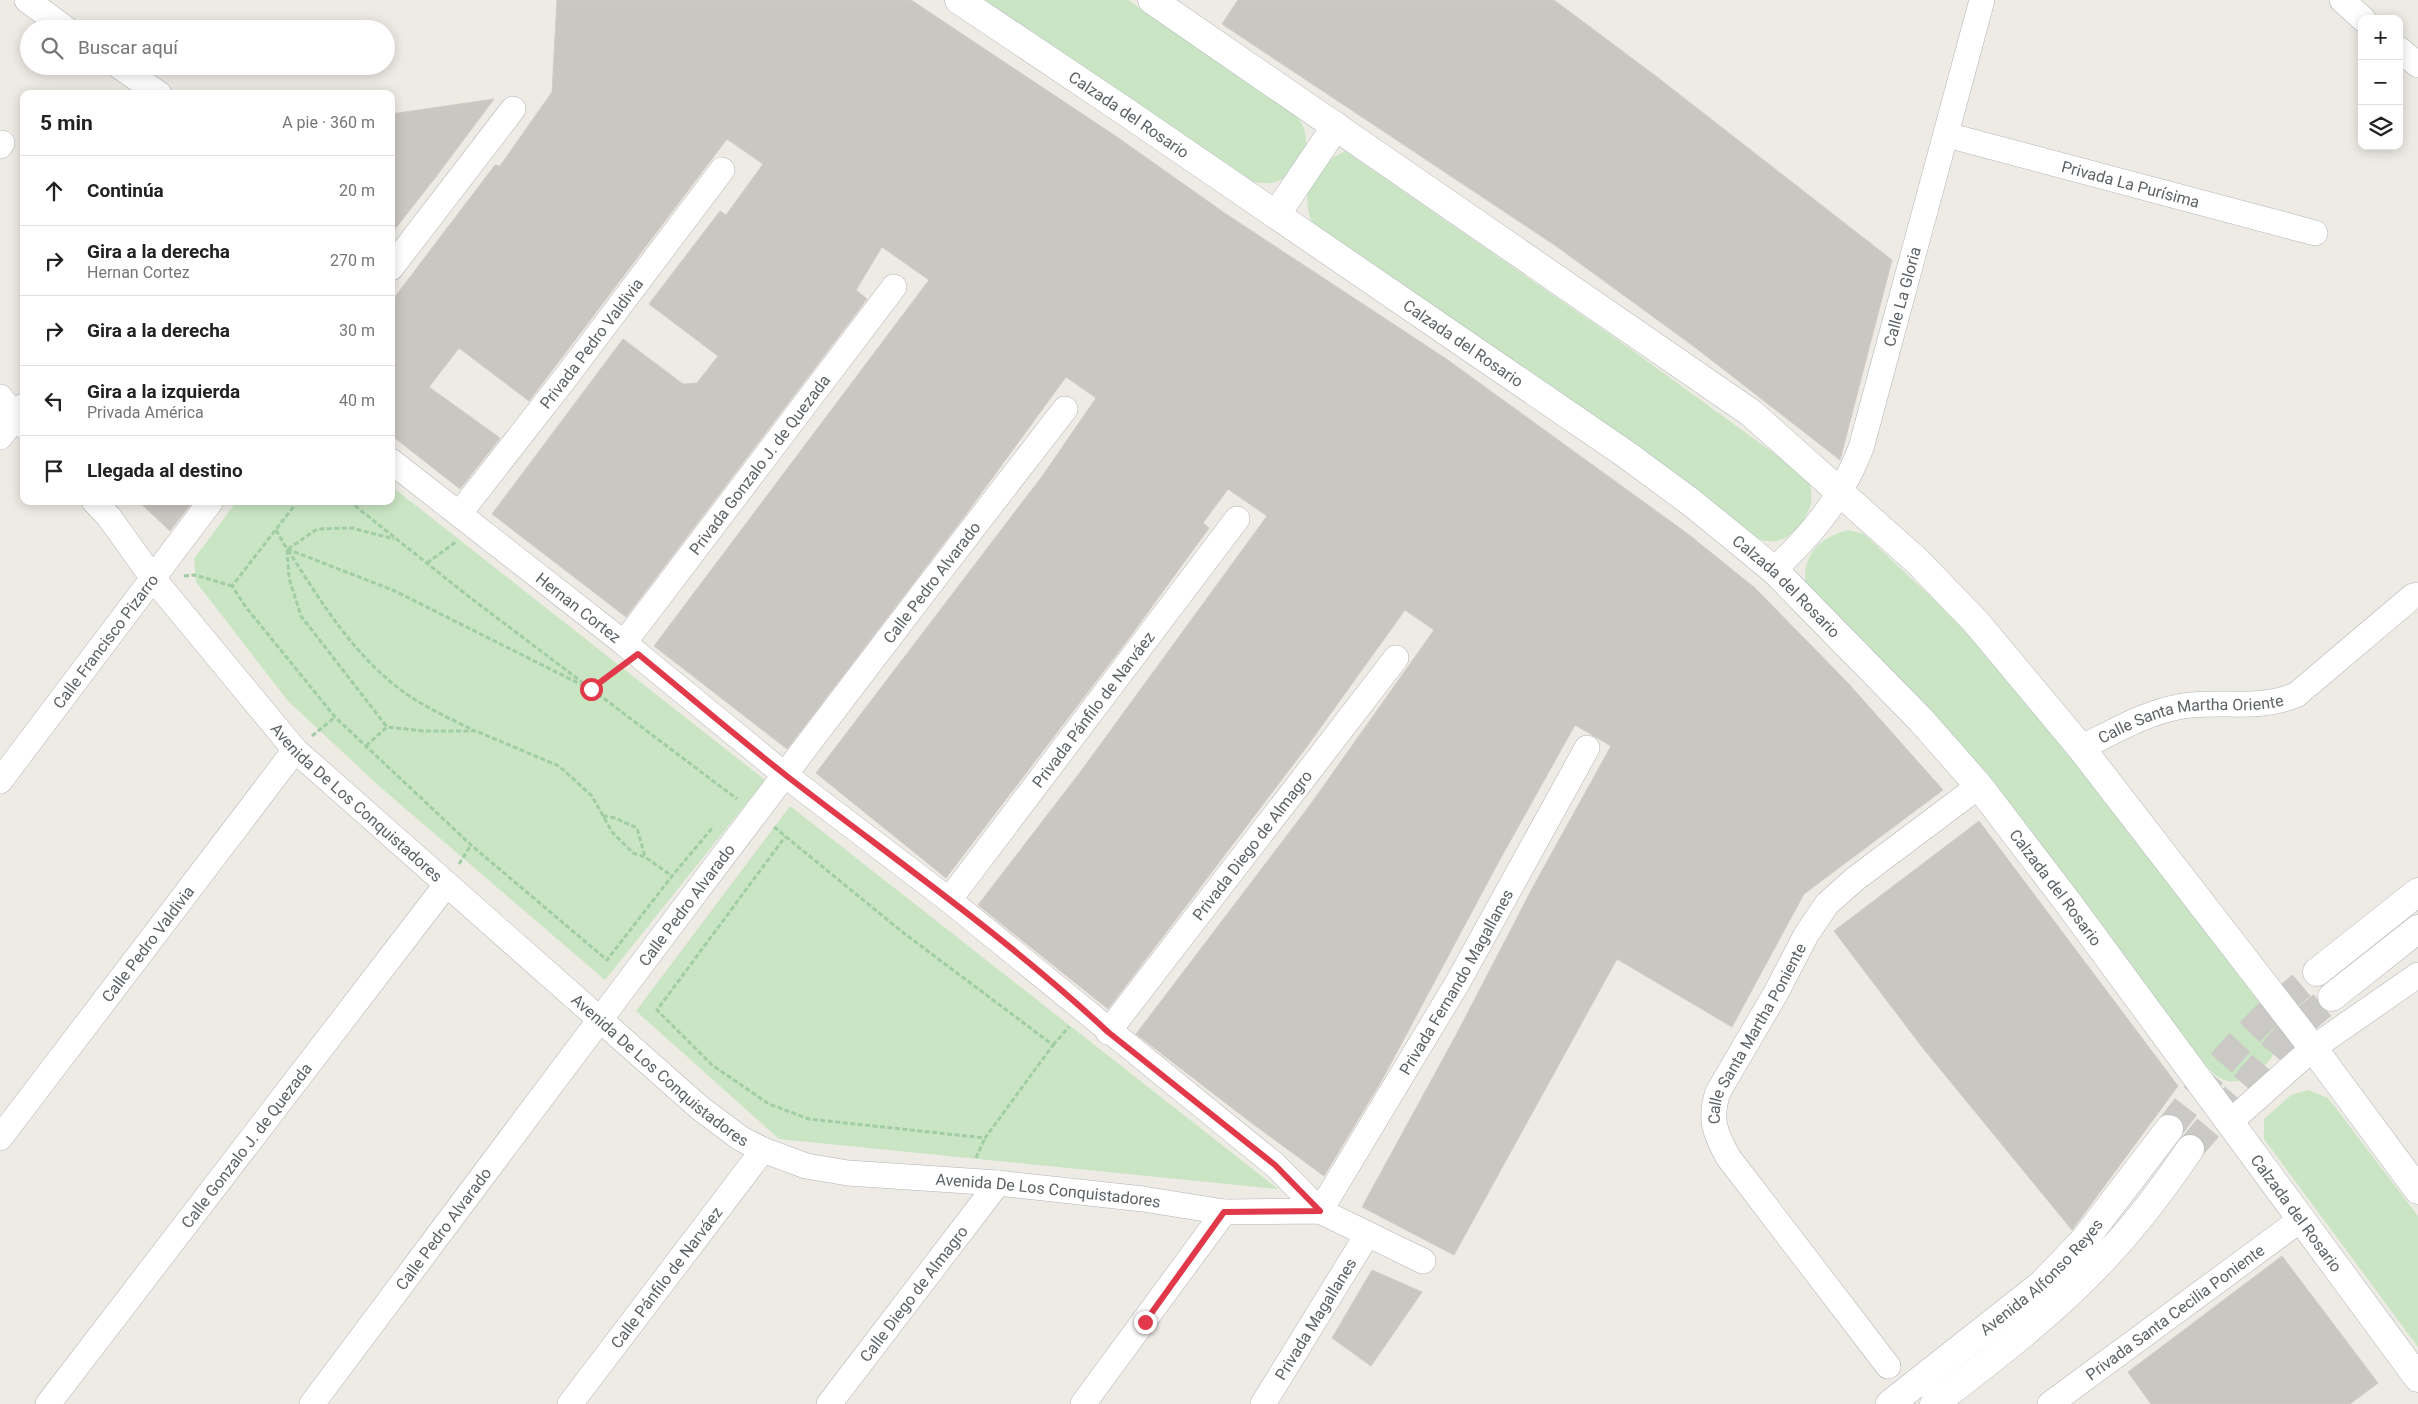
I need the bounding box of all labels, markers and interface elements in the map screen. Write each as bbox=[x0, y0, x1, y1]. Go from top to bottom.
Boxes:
map controls bbox=[2358, 15, 2403, 150]
button: + bbox=[2358, 15, 2403, 60]
search box bbox=[20, 20, 395, 75]
icon: search bbox=[38, 34, 66, 62]
text: Buscar aquí bbox=[78, 36, 178, 59]
button: − bbox=[2358, 60, 2403, 105]
street label: Calzada del Rosario bbox=[1065, 67, 1193, 162]
button: layers bbox=[2358, 105, 2403, 150]
text: 5 min bbox=[40, 111, 93, 135]
text: A pie · 360 m bbox=[282, 113, 375, 132]
street label: Privada La Purísima bbox=[2059, 157, 2202, 212]
icon: ahead bbox=[40, 177, 68, 205]
text: Continúa bbox=[87, 179, 164, 202]
text: 20 m bbox=[339, 181, 375, 200]
text: Gira a la derecha bbox=[87, 240, 230, 263]
street label: Calle La Gloria bbox=[1880, 245, 1925, 349]
icon: right bbox=[40, 247, 68, 275]
text: 270 m bbox=[330, 251, 375, 270]
text: Hernan Cortez bbox=[87, 263, 190, 282]
street label: Privada Pedro Valdivia bbox=[536, 274, 647, 413]
street label: Calzada del Rosario bbox=[1400, 296, 1527, 391]
icon: right bbox=[40, 317, 68, 345]
text: Gira a la derecha bbox=[87, 319, 230, 342]
text: 30 m bbox=[339, 321, 375, 340]
street label: Privada Gonzalo J. de Quezada bbox=[685, 371, 834, 559]
text: Gira a la izquierda bbox=[87, 380, 240, 403]
icon: left bbox=[40, 387, 68, 415]
text: 40 m bbox=[339, 391, 375, 410]
text: Privada América bbox=[87, 403, 204, 422]
icon: arrive bbox=[40, 457, 68, 485]
text: Llegada al destino bbox=[87, 459, 243, 482]
street label: Calle Pedro Alvarado bbox=[879, 518, 984, 647]
street label: Calzada del Rosario bbox=[1729, 531, 1844, 642]
street label: Hernan Cortez bbox=[532, 569, 625, 647]
street label: Calle Francisco Pizarro bbox=[49, 571, 162, 712]
street label: Privada Pánfilo de Narváez bbox=[1028, 628, 1159, 791]
route start bbox=[580, 678, 603, 701]
street label: Calle Santa Martha Oriente bbox=[2095, 691, 2285, 748]
street label: Avenida De Los Conquistadores bbox=[267, 719, 446, 886]
street label: Privada Diego de Almagro bbox=[1189, 767, 1316, 924]
street label: Calzada del Rosario bbox=[2005, 826, 2105, 950]
street label: Calle Pedro Alvarado bbox=[635, 840, 739, 970]
street label: Calle Pedro Valdivia bbox=[98, 882, 198, 1006]
street label: Privada Fernando Magallanes bbox=[1395, 886, 1517, 1078]
street label: Calle Santa Martha Poniente bbox=[1704, 940, 1810, 1125]
street label: Avenida De Los Conquistadores bbox=[568, 990, 752, 1151]
street label: Calle Gonzalo J. de Quezada bbox=[177, 1059, 316, 1232]
street label: Calzada del Rosario bbox=[2247, 1151, 2346, 1276]
street label: Calle Pedro Alvarado bbox=[392, 1164, 495, 1294]
street label: Avenida De Los Conquistadores bbox=[935, 1170, 1162, 1212]
street label: Calle Pánfilo de Narváez bbox=[607, 1203, 726, 1352]
street label: Avenida Alfonso Reyes bbox=[1976, 1215, 2107, 1339]
street label: Calle Diego de Almagro bbox=[856, 1222, 972, 1366]
street label: Privada Santa Cecilia Poniente bbox=[2082, 1241, 2268, 1384]
street label: Privada Magallanes bbox=[1271, 1255, 1361, 1384]
route end bbox=[1134, 1311, 1157, 1334]

